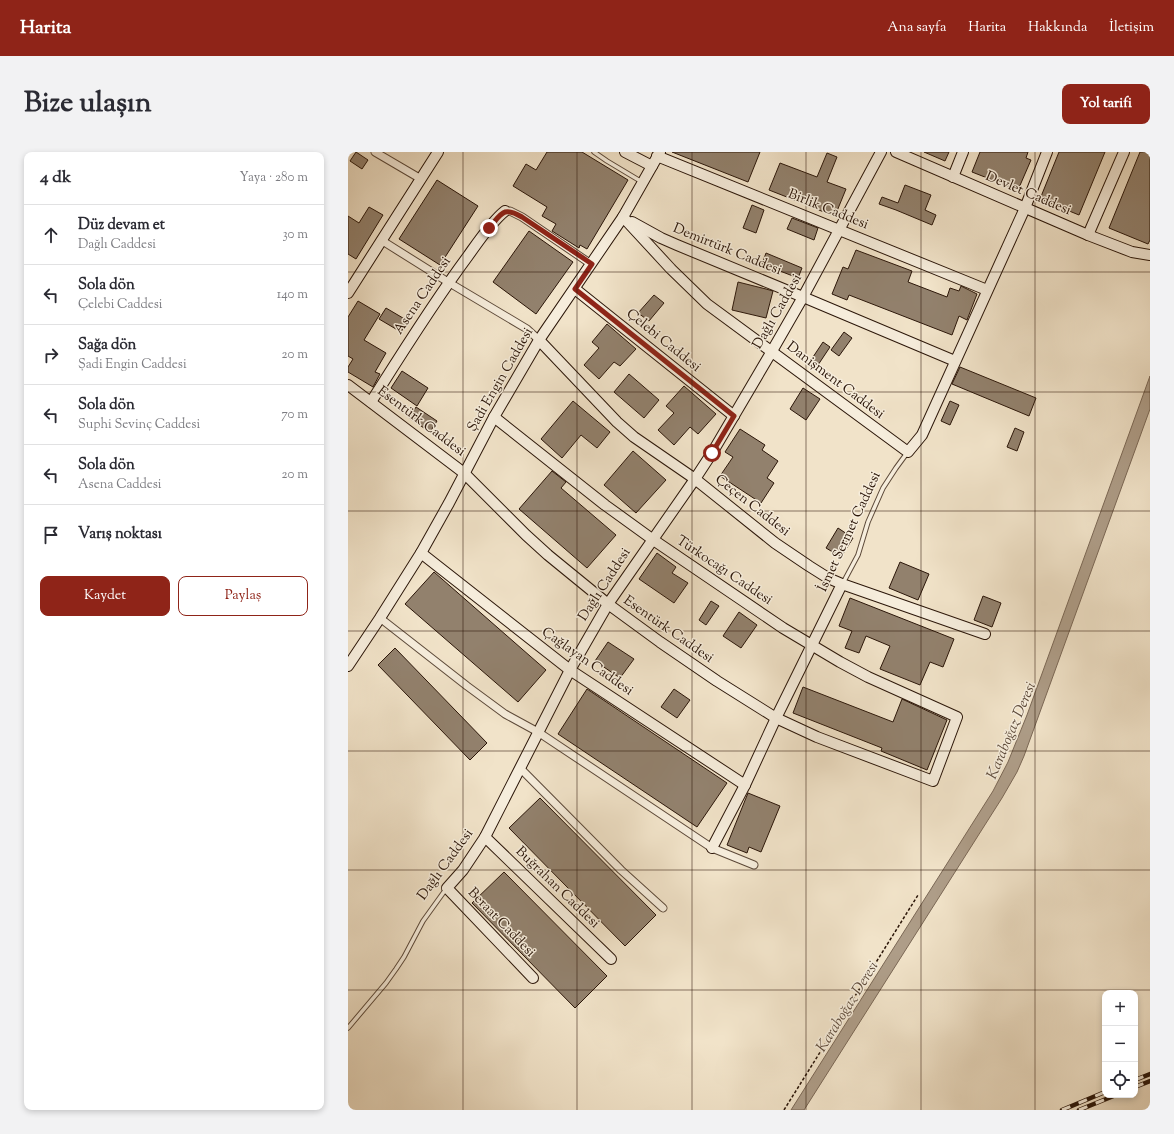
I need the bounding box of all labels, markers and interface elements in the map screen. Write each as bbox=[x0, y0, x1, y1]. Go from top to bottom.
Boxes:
text: Harita bbox=[20, 15, 71, 42]
text: Ana sayfa bbox=[887, 18, 946, 38]
text: Harita bbox=[968, 18, 1006, 38]
text: Hakkında bbox=[1028, 18, 1087, 38]
text: İletişim bbox=[1109, 18, 1154, 38]
text: Bize ulaşın bbox=[24, 84, 152, 124]
button: Yol tarifi bbox=[1062, 84, 1150, 124]
text: 4 dk bbox=[40, 166, 71, 190]
street label: Devlet Caddesi bbox=[982, 167, 1074, 221]
text: Yaya · 280 m bbox=[240, 169, 308, 187]
street label: Birlik Caddesi bbox=[785, 185, 871, 235]
text: Düz devam et bbox=[78, 215, 165, 236]
route end bbox=[480, 219, 498, 237]
street label: Demirtürk Caddesi bbox=[670, 219, 784, 281]
icon: ahead bbox=[40, 224, 62, 246]
text: 30 m bbox=[282, 226, 308, 244]
text: Dağlı Caddesi bbox=[78, 236, 156, 254]
street label: Asena Caddesi bbox=[390, 253, 456, 339]
street label: Dağlı Caddesi bbox=[748, 271, 808, 353]
text: Sola dön bbox=[78, 275, 135, 296]
icon: left bbox=[40, 284, 62, 306]
text: 140 m bbox=[277, 286, 308, 304]
text: Çelebi Caddesi bbox=[78, 296, 163, 314]
street label: Çelebi Caddesi bbox=[621, 305, 705, 377]
street label: Şadi Engin Caddesi bbox=[463, 324, 539, 436]
text: Sağa dön bbox=[78, 335, 136, 356]
street label: Danişment Caddesi bbox=[782, 337, 888, 425]
icon: right bbox=[40, 344, 62, 366]
text: 20 m bbox=[282, 346, 308, 364]
text: Şadi Engin Caddesi bbox=[78, 356, 187, 374]
street label: Esentürk Caddesi bbox=[373, 382, 469, 462]
text: Sola dön bbox=[78, 395, 135, 416]
icon: left bbox=[40, 404, 62, 426]
text: 70 m bbox=[281, 406, 308, 424]
text: Suphi Sevinç Caddesi bbox=[78, 416, 200, 434]
route start bbox=[703, 444, 721, 462]
text: Sola dön bbox=[78, 455, 135, 476]
icon: left bbox=[40, 464, 62, 486]
text: 20 m bbox=[282, 466, 308, 484]
street label: İsmet Sermet Caddesi bbox=[813, 469, 887, 595]
street label: Çeçen Caddesi bbox=[710, 470, 794, 542]
text: Asena Caddesi bbox=[78, 476, 162, 494]
icon: arrive bbox=[40, 524, 62, 546]
text: Varış noktası bbox=[78, 524, 162, 545]
street label: Türkocağı Caddesi bbox=[672, 531, 776, 611]
street label: Dağlı Caddesi bbox=[574, 544, 636, 626]
button: Kaydet bbox=[40, 576, 170, 616]
button: Paylaş bbox=[178, 576, 308, 616]
street label: Esentürk Caddesi bbox=[619, 591, 717, 669]
street label: Çağlayan Caddesi bbox=[537, 623, 637, 701]
water label: Karaboğaz Deresi bbox=[982, 679, 1042, 783]
street label: Dağlı Caddesi bbox=[413, 825, 479, 905]
street label: Buğrahan Caddesi bbox=[510, 843, 604, 933]
street label: Beraat Caddesi bbox=[463, 884, 539, 962]
water label: Karaboğaz Deresi bbox=[812, 957, 884, 1056]
map controls bbox=[1102, 990, 1138, 1098]
button: + bbox=[1102, 990, 1138, 1026]
button: − bbox=[1102, 1026, 1138, 1062]
button: locate bbox=[1102, 1062, 1138, 1098]

